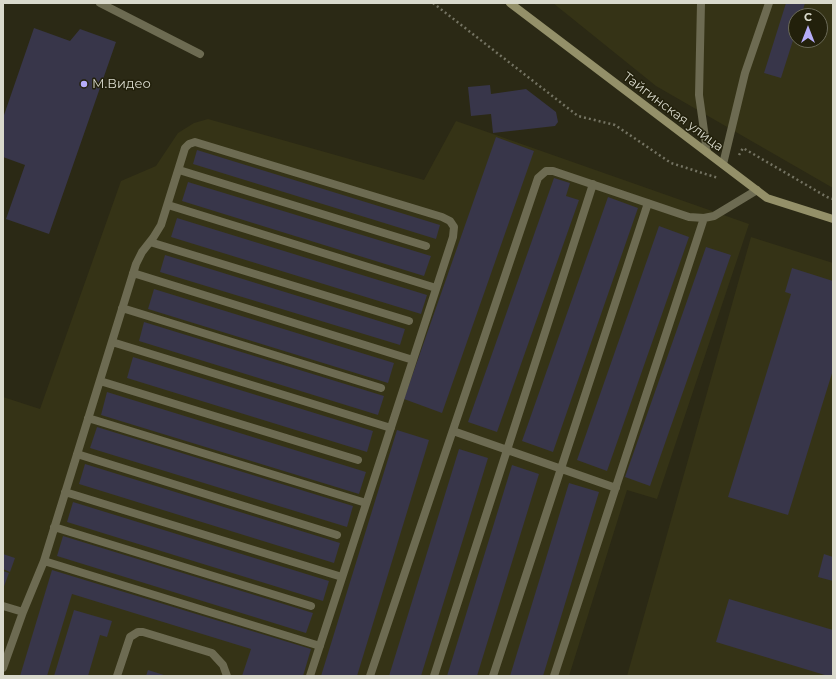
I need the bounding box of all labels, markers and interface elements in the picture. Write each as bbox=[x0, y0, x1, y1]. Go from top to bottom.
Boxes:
north arrow bbox=[788, 8, 828, 48]
text: С bbox=[804, 10, 812, 24]
street label: Тайгинская улица bbox=[620, 69, 726, 155]
place label: М.Видео bbox=[92, 76, 151, 92]
marker: М.Видео bbox=[79, 79, 89, 89]

